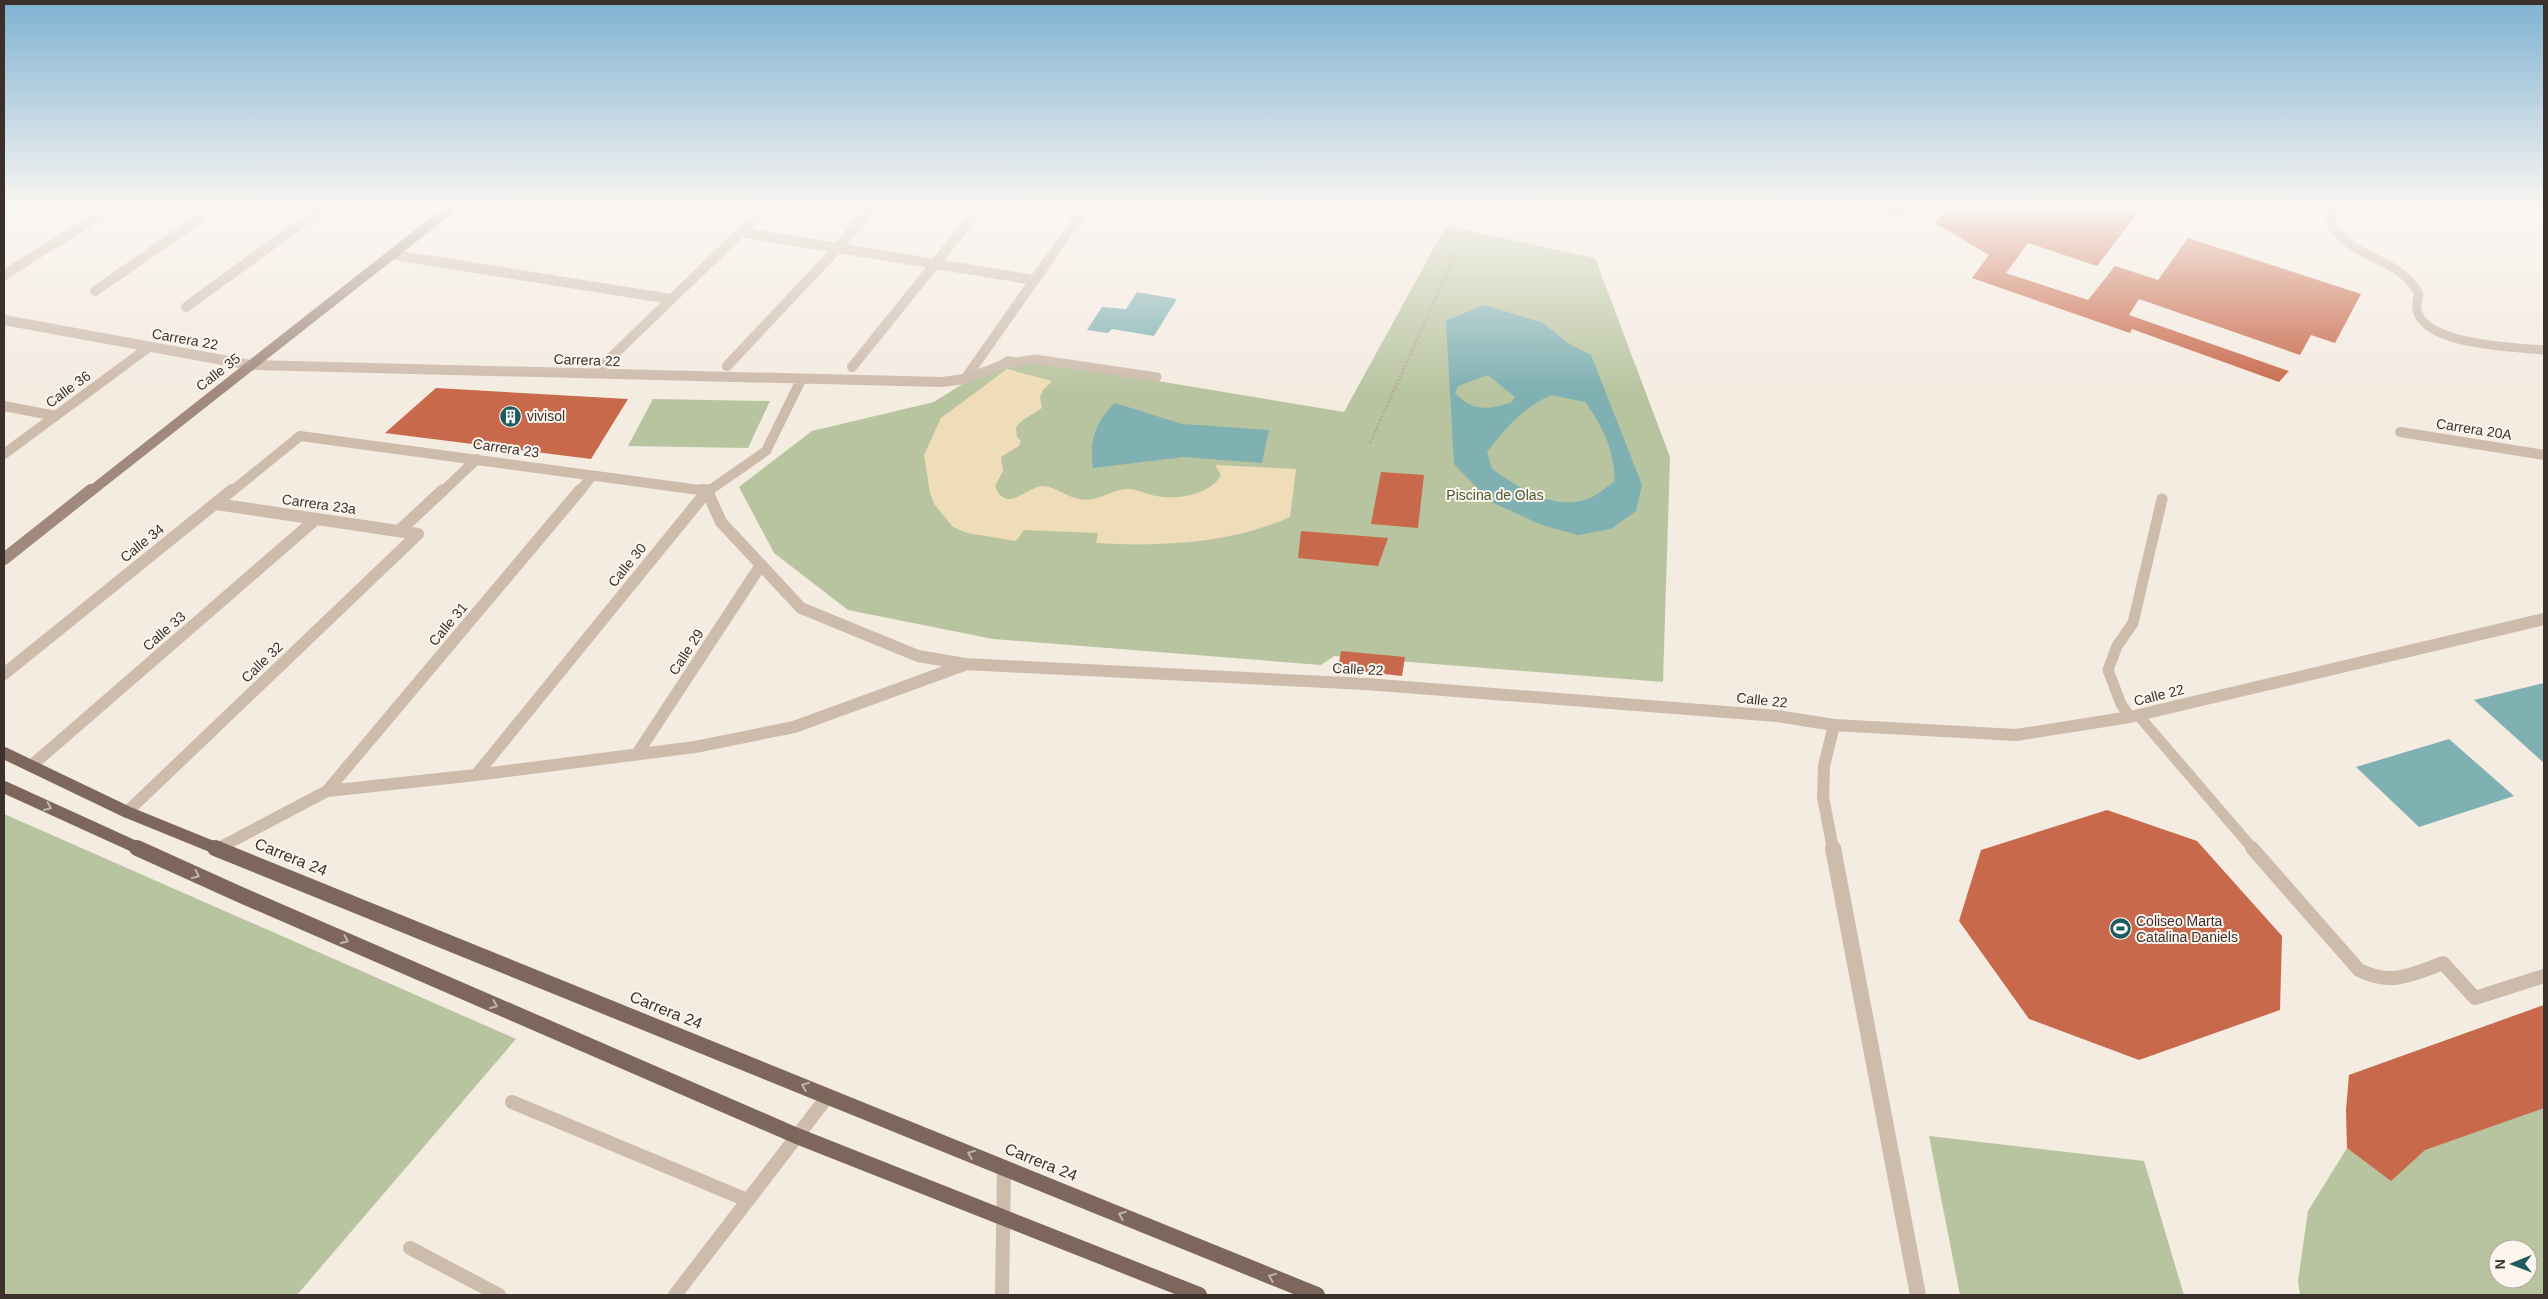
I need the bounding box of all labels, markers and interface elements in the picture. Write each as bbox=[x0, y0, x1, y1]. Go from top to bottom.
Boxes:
street label: Carrera 22 bbox=[151, 325, 220, 353]
street label: Calle 35 bbox=[193, 350, 243, 394]
street label: Carrera 22 bbox=[553, 351, 621, 369]
street label: Calle 36 bbox=[43, 367, 94, 411]
building icon: vivisol bbox=[499, 404, 523, 428]
place label: vivisol bbox=[527, 408, 565, 424]
street label: Carrera 20A bbox=[2435, 415, 2514, 443]
street label: Carrera 23 bbox=[472, 435, 540, 461]
park label: Piscina de Olas bbox=[1446, 487, 1544, 503]
street label: Carrera 23a bbox=[281, 491, 357, 517]
street label: Calle 34 bbox=[117, 520, 167, 565]
street label: Calle 30 bbox=[605, 540, 650, 590]
street label: Calle 31 bbox=[425, 599, 471, 649]
street label: Calle 33 bbox=[139, 608, 189, 654]
street label: Calle 29 bbox=[665, 626, 707, 678]
street label: Calle 32 bbox=[238, 638, 286, 686]
street label: Calle 22 bbox=[1332, 660, 1384, 678]
street label: Calle 22 bbox=[2132, 681, 2186, 709]
street label: Calle 22 bbox=[1736, 689, 1789, 711]
one-way arrow bbox=[43, 801, 52, 812]
street label: Carrera 24 bbox=[252, 835, 330, 879]
one-way arrow bbox=[191, 868, 200, 879]
place label: Coliseo Marta Catalina Daniels bbox=[2136, 913, 2238, 945]
sports icon: Coliseo Marta Catalina Daniels bbox=[2108, 917, 2132, 941]
one-way arrow bbox=[340, 934, 349, 945]
street label: Carrera 24 bbox=[627, 988, 705, 1032]
one-way arrow bbox=[489, 998, 498, 1009]
one-way arrow bbox=[801, 1082, 810, 1092]
street label: Carrera 24 bbox=[1002, 1140, 1080, 1184]
one-way arrow bbox=[967, 1150, 976, 1160]
one-way arrow bbox=[1118, 1211, 1127, 1222]
north arrow bbox=[2488, 1239, 2538, 1289]
text: N bbox=[2492, 1259, 2508, 1269]
one-way arrow bbox=[1268, 1272, 1277, 1283]

